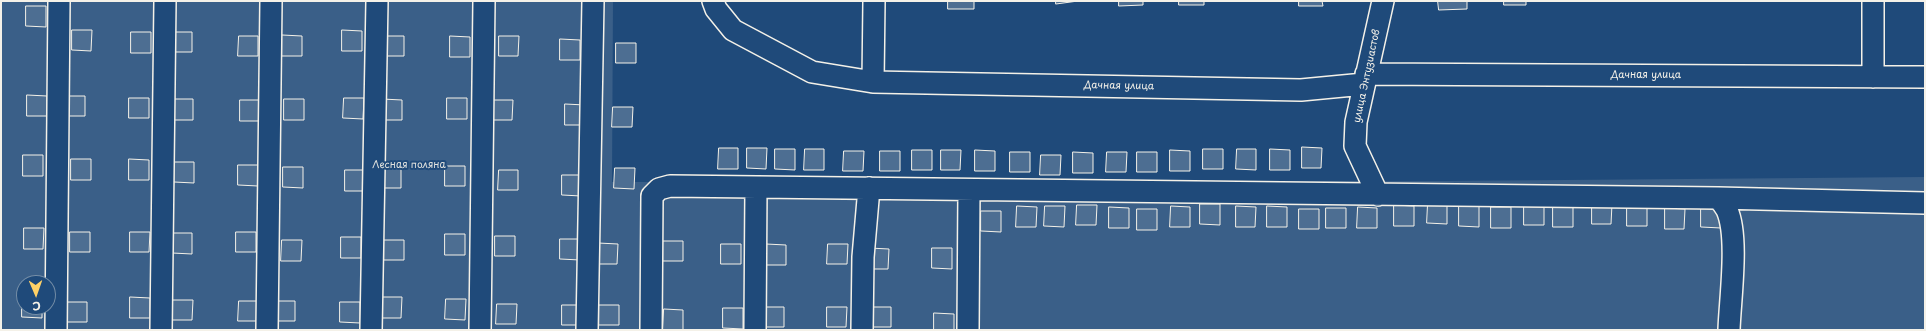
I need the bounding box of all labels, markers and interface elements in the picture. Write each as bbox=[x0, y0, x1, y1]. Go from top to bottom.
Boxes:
street label: улица Энтузиастов bbox=[1351, 28, 1383, 124]
street label: Дачная улица bbox=[1611, 69, 1681, 81]
street label: Дачная улица bbox=[1084, 79, 1154, 93]
park label: Лесная поляна bbox=[372, 159, 446, 171]
north arrow bbox=[16, 275, 56, 315]
text: С bbox=[32, 298, 41, 315]

